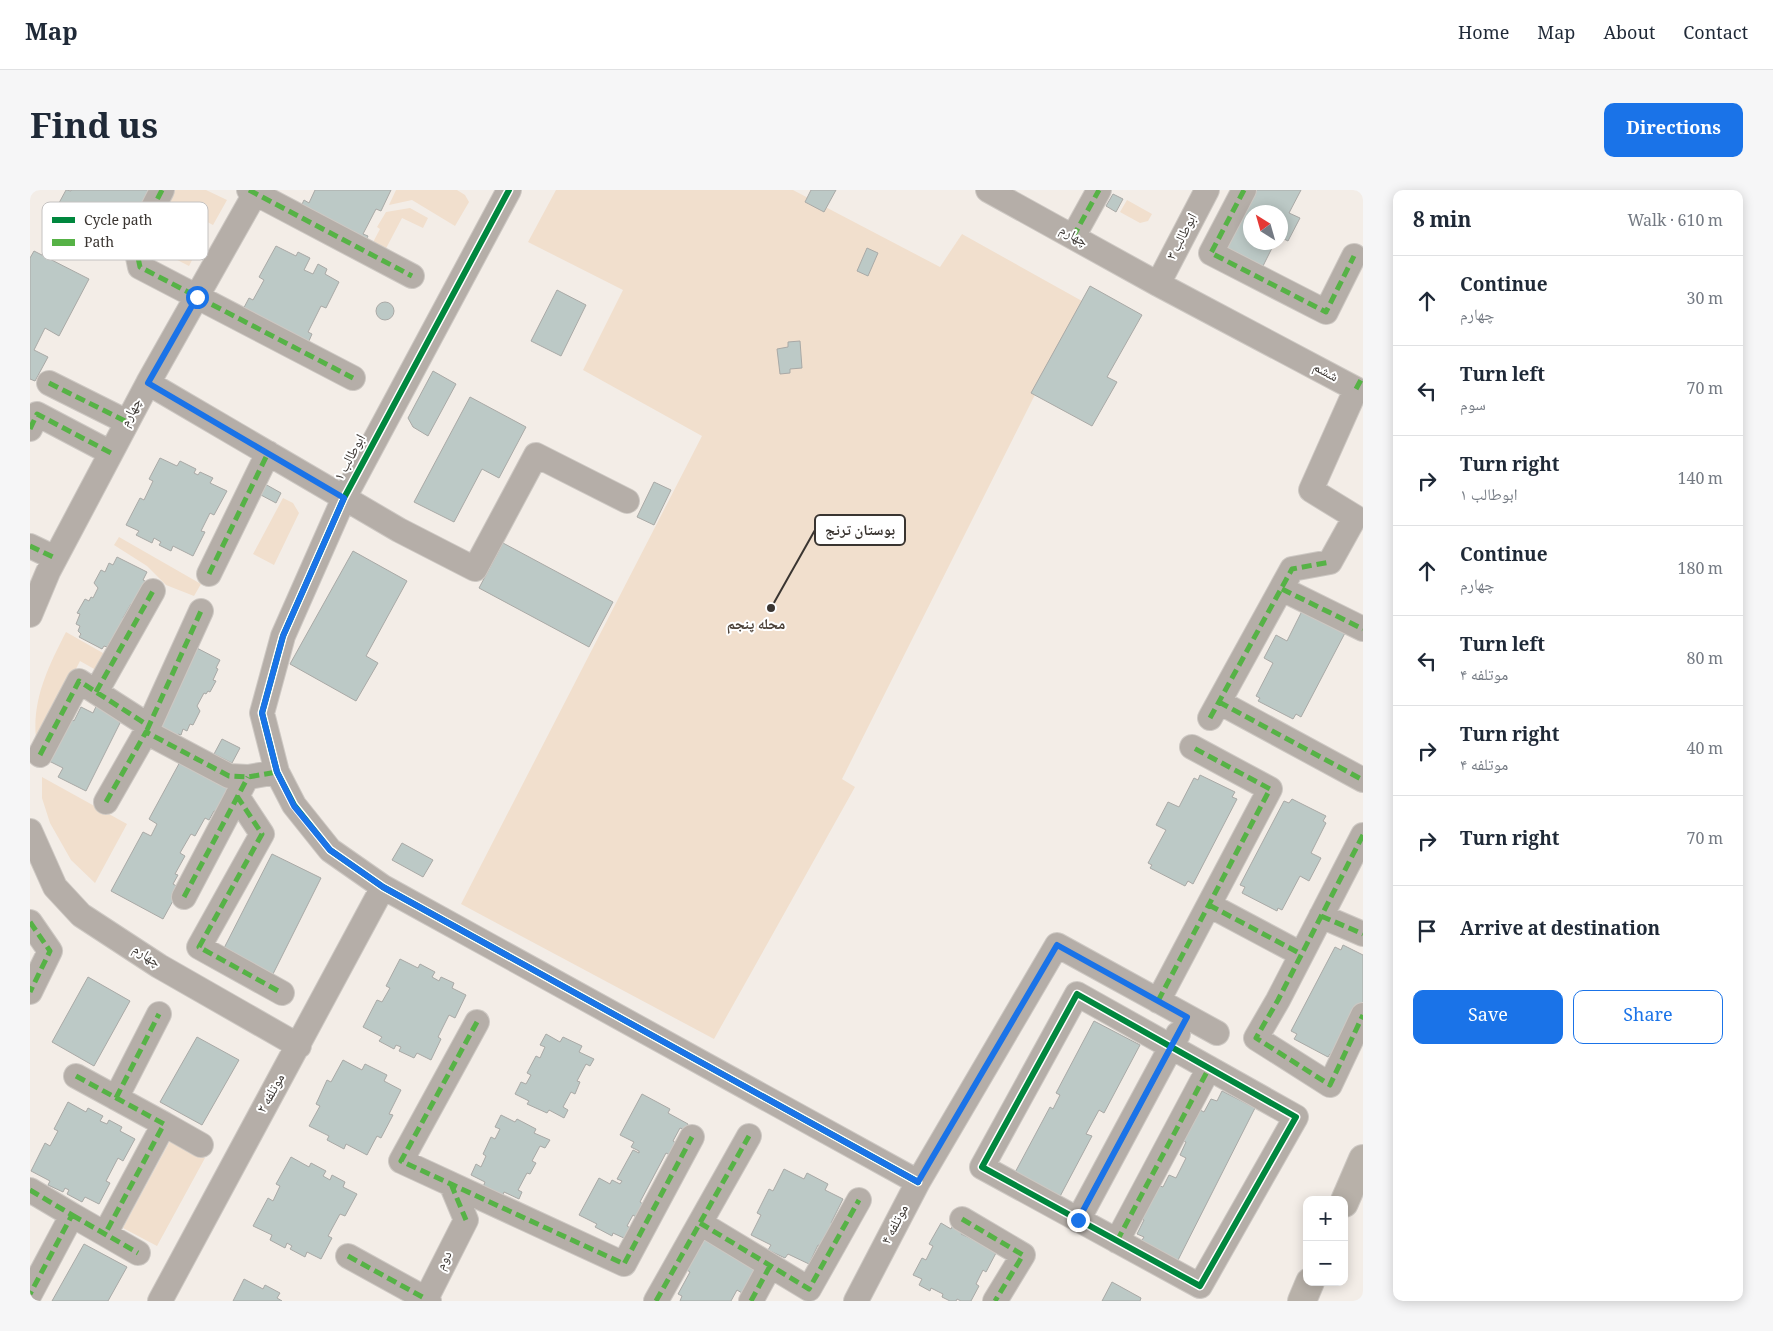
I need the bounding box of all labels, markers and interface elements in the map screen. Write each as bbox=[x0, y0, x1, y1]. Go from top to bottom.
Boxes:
text: Map bbox=[25, 14, 78, 55]
text: Home bbox=[1458, 20, 1509, 50]
text: Map bbox=[1537, 20, 1575, 50]
text: About bbox=[1603, 20, 1655, 50]
text: Contact bbox=[1683, 20, 1748, 50]
text: Find us bbox=[30, 101, 158, 160]
button: Directions bbox=[1604, 103, 1743, 157]
legend bbox=[42, 202, 208, 260]
north arrow bbox=[1243, 205, 1288, 250]
text: 8 min bbox=[1413, 205, 1472, 240]
street label: ابوطالب ۳ bbox=[1161, 209, 1205, 265]
text: Walk · 610 m bbox=[1627, 209, 1723, 236]
text: Cycle path bbox=[84, 210, 153, 234]
street label: چهارم bbox=[1054, 219, 1092, 255]
text: Path bbox=[84, 232, 114, 256]
text: Continue bbox=[1460, 271, 1548, 303]
route start bbox=[186, 286, 209, 309]
icon: ahead bbox=[1413, 287, 1441, 315]
text: 30 m bbox=[1686, 287, 1723, 314]
text: چهارم bbox=[1460, 303, 1494, 330]
street label: ششم bbox=[1308, 356, 1342, 390]
text: Turn left bbox=[1460, 361, 1545, 393]
icon: left bbox=[1413, 377, 1441, 405]
text: 70 m bbox=[1686, 377, 1723, 404]
text: سوم bbox=[1460, 393, 1486, 420]
street label: چهارم bbox=[114, 394, 150, 432]
street label: ابوطالب ۱ bbox=[329, 430, 373, 486]
text: Turn right bbox=[1460, 451, 1560, 483]
icon: right bbox=[1413, 467, 1441, 495]
text: 140 m bbox=[1678, 467, 1723, 494]
text: ابوطالب ۱ bbox=[1460, 483, 1518, 510]
callout: بوستان ترنج bbox=[815, 515, 905, 545]
text: بوستان ترنج bbox=[825, 519, 895, 545]
text: Continue bbox=[1460, 541, 1548, 573]
icon: ahead bbox=[1413, 557, 1441, 585]
text: 180 m bbox=[1678, 557, 1723, 584]
text: چهارم bbox=[1460, 573, 1494, 600]
district label: محله پنجم bbox=[727, 613, 785, 639]
text: Turn left bbox=[1460, 631, 1545, 663]
icon: left bbox=[1413, 647, 1441, 675]
text: 80 m bbox=[1686, 647, 1723, 674]
text: موتلفه ۴ bbox=[1460, 663, 1508, 690]
text: Turn right bbox=[1460, 721, 1560, 753]
icon: right bbox=[1413, 737, 1441, 765]
text: 40 m bbox=[1686, 737, 1723, 764]
text: موتلفه ۴ bbox=[1460, 753, 1508, 780]
text: Turn right bbox=[1460, 825, 1560, 857]
icon: right bbox=[1413, 827, 1441, 855]
text: 70 m bbox=[1686, 827, 1723, 854]
text: Arrive at destination bbox=[1460, 915, 1660, 947]
icon: arrive bbox=[1413, 917, 1441, 945]
street label: چهارم bbox=[127, 939, 165, 975]
button: Save bbox=[1413, 990, 1563, 1044]
button: Share bbox=[1573, 990, 1723, 1044]
street label: موتلفه ۲ bbox=[251, 1070, 293, 1118]
map controls bbox=[1303, 1196, 1348, 1286]
button: + bbox=[1303, 1196, 1348, 1241]
street label: موتلفه ۴ bbox=[876, 1201, 916, 1249]
route end bbox=[1067, 1209, 1090, 1232]
button: − bbox=[1303, 1241, 1348, 1286]
street label: دوم bbox=[430, 1247, 460, 1275]

